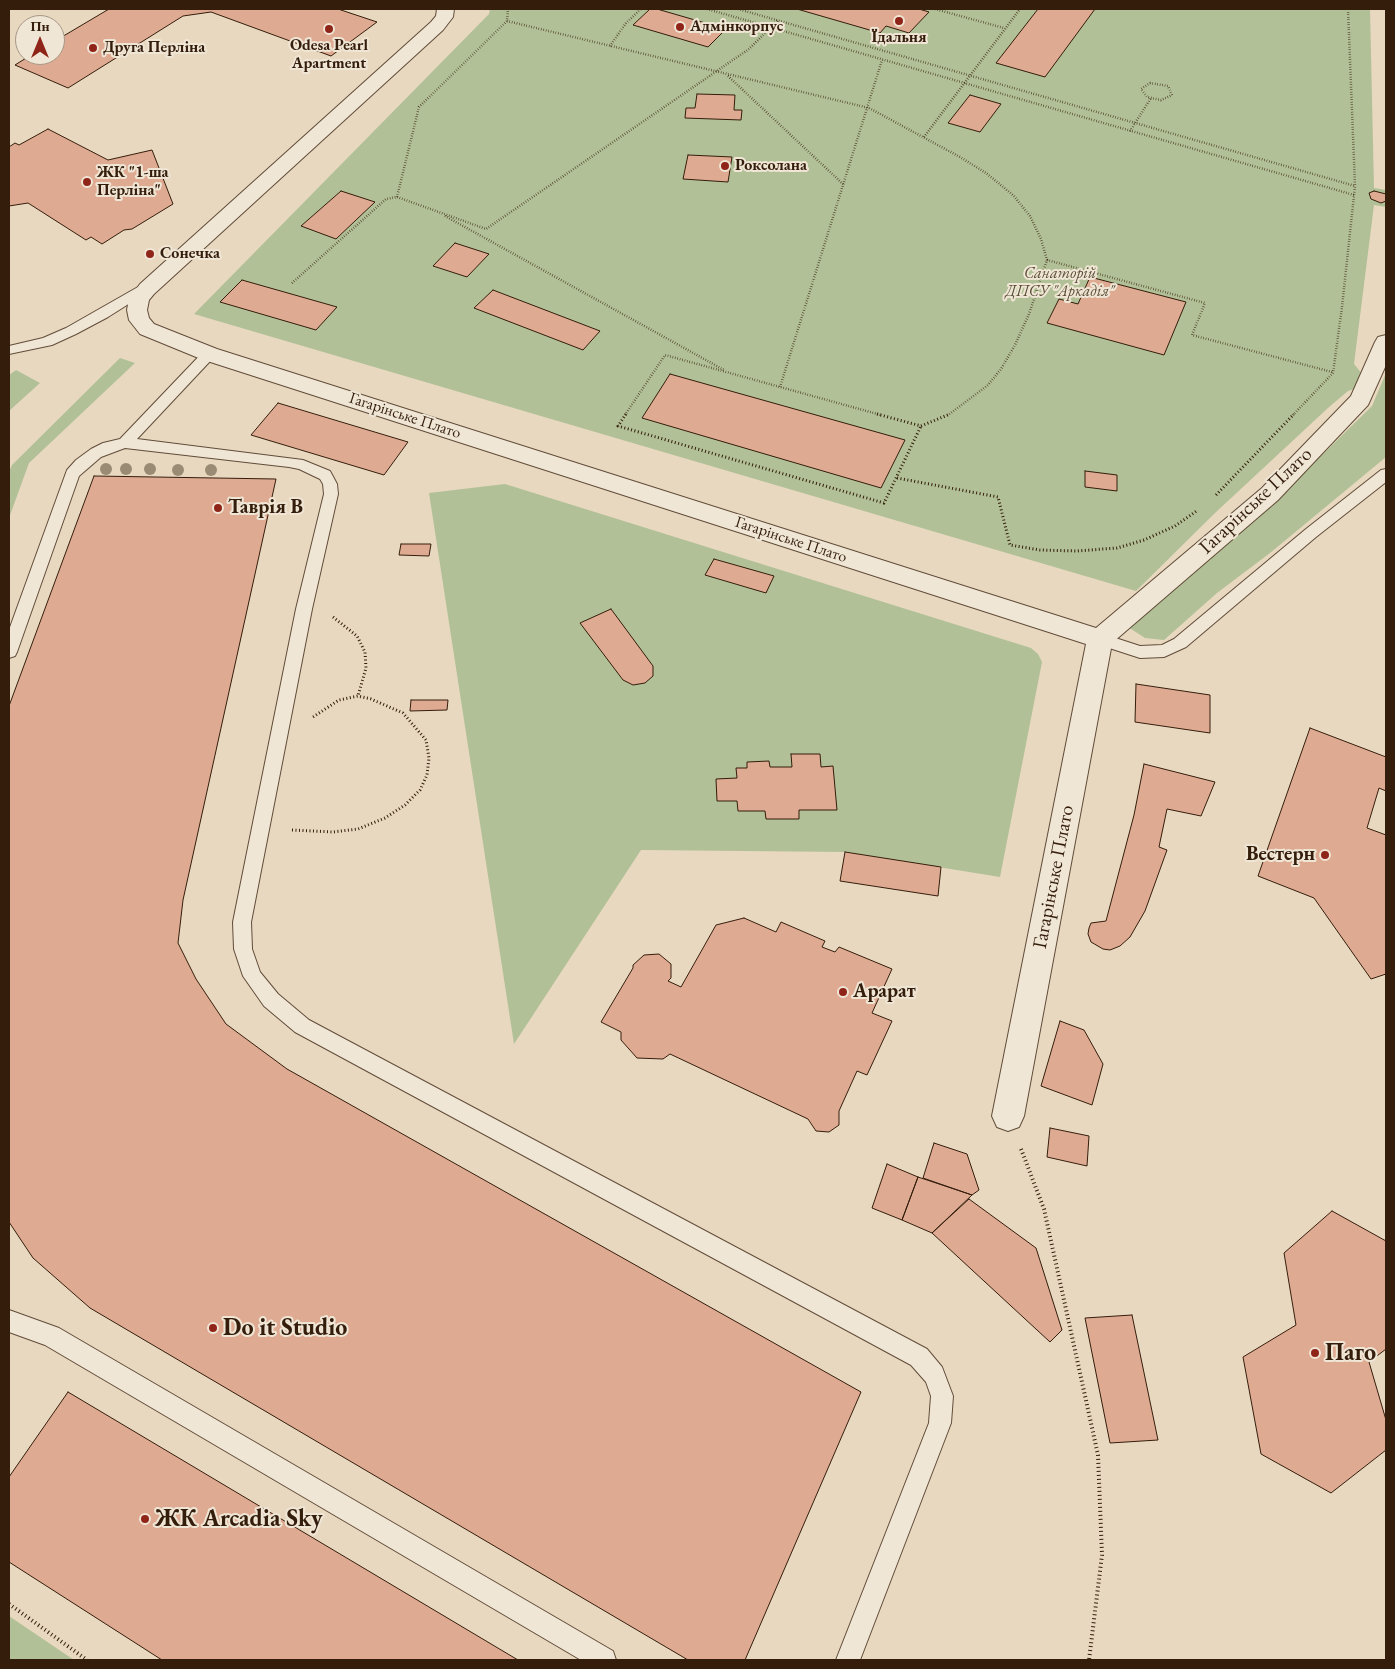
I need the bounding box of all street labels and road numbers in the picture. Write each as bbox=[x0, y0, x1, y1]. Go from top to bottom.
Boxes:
street label: Гагарінське Плато bbox=[347, 389, 463, 443]
street label: Гагарінське Плато bbox=[1195, 443, 1317, 559]
street label: Гагарінське Плато bbox=[733, 513, 849, 567]
street label: Гагарінське Плато bbox=[1028, 803, 1080, 951]

